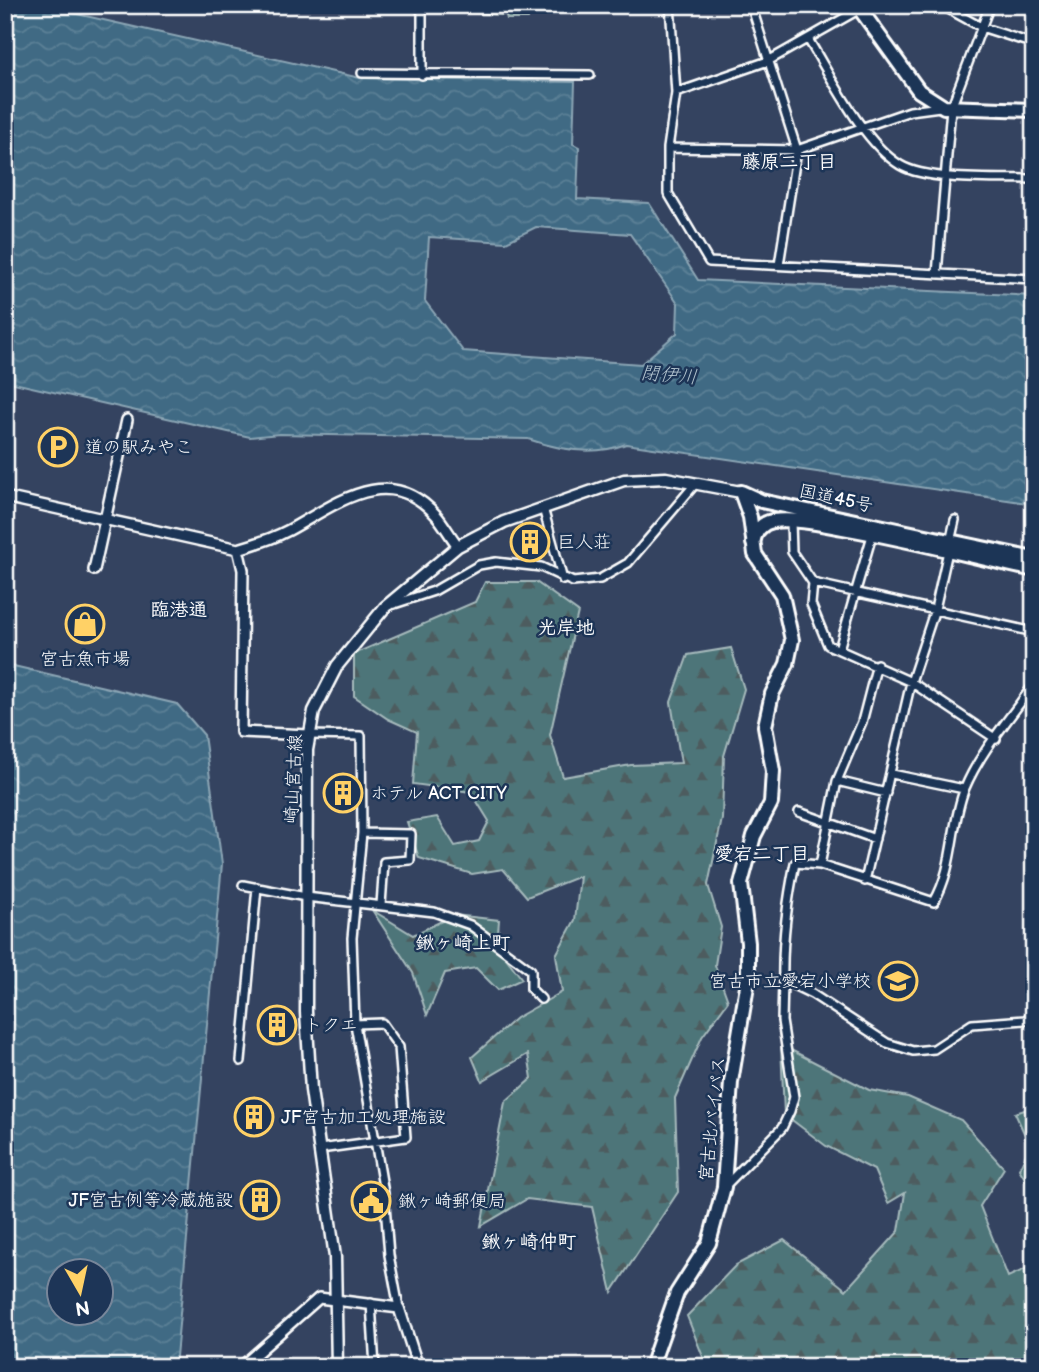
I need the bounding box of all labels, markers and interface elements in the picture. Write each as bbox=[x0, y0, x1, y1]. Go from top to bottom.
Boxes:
district label: 藤原二丁目 bbox=[741, 151, 837, 174]
water label: 閉伊川 bbox=[639, 362, 698, 389]
parking icon: 道の駅みやこ bbox=[37, 426, 79, 468]
place label: 道の駅みやこ bbox=[85, 437, 193, 458]
street label: 国道45号 bbox=[797, 480, 875, 517]
building icon: 巨人荘 bbox=[509, 521, 551, 563]
place label: 巨人荘 bbox=[557, 532, 611, 553]
district label: 臨港通 bbox=[150, 599, 208, 622]
shop icon: 宮古魚市場 bbox=[64, 603, 106, 645]
district label: 光岸地 bbox=[537, 617, 595, 640]
place label: 宮古魚市場 bbox=[40, 649, 130, 670]
street label: 崎山宮古線 bbox=[281, 734, 306, 825]
building icon: ホテル ACT CITY bbox=[322, 772, 364, 814]
place label: ホテル ACT CITY bbox=[370, 783, 507, 804]
district label: 愛宕二丁目 bbox=[714, 843, 810, 866]
district label: 鍬ヶ崎上町 bbox=[415, 932, 511, 955]
school or university icon: 宮古市立愛宕小学校 bbox=[877, 960, 919, 1002]
place label: 宮古市立愛宕小学校 bbox=[709, 971, 871, 992]
building icon: トクエ bbox=[256, 1004, 298, 1046]
place label: トクエ bbox=[304, 1015, 358, 1036]
street label: 宮古北バイパス bbox=[695, 1055, 730, 1183]
building icon: JF宮古加工処理施設 bbox=[233, 1096, 275, 1138]
place label: JF宮古加工処理施設 bbox=[281, 1107, 445, 1128]
building icon: JF宮古例等冷蔵施設 bbox=[239, 1179, 281, 1221]
public building icon: 鍬ヶ崎郵便局 bbox=[350, 1180, 392, 1222]
place label: JF宮古例等冷蔵施設 bbox=[69, 1190, 233, 1211]
place label: 鍬ヶ崎郵便局 bbox=[398, 1191, 506, 1212]
district label: 鍬ヶ崎仲町 bbox=[481, 1231, 577, 1254]
north arrow bbox=[46, 1256, 116, 1326]
text: N bbox=[74, 1295, 91, 1320]

